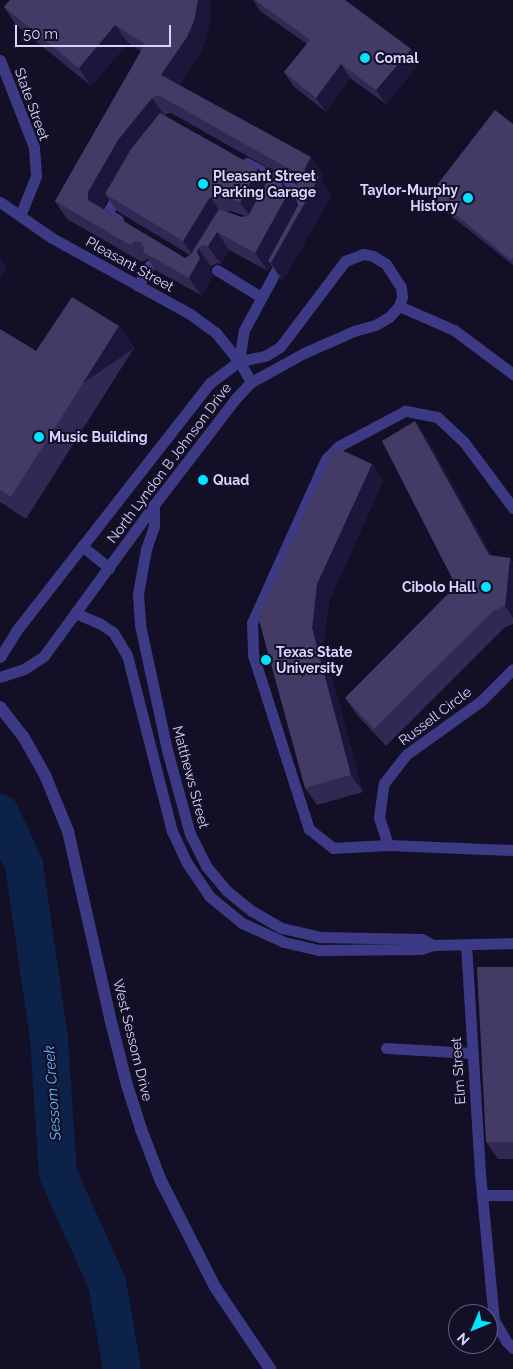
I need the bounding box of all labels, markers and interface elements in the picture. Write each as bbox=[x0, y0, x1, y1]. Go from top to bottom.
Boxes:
scale bar bbox=[18, 15, 174, 47]
text: 50 m bbox=[23, 25, 58, 43]
place label: Comal bbox=[375, 50, 419, 66]
marker: Comal bbox=[359, 52, 371, 64]
street label: State Street bbox=[11, 66, 53, 142]
place label: Pleasant Street Parking Garage bbox=[213, 168, 316, 200]
marker: Pleasant Street Parking Garage bbox=[197, 178, 209, 190]
place label: Taylor-Murphy History bbox=[360, 182, 458, 214]
marker: Taylor-Murphy History bbox=[462, 192, 474, 204]
street label: Pleasant Street bbox=[83, 233, 177, 295]
street label: North Lyndon B Johnson Drive bbox=[103, 380, 235, 546]
place label: Music Building bbox=[49, 429, 148, 445]
marker: Music Building bbox=[33, 431, 45, 443]
place label: Quad bbox=[213, 472, 249, 488]
marker: Quad bbox=[197, 474, 209, 486]
place label: Cibolo Hall bbox=[402, 579, 476, 595]
marker: Cibolo Hall bbox=[480, 581, 492, 593]
place label: Texas State University bbox=[276, 644, 352, 676]
marker: Texas State University bbox=[260, 654, 272, 666]
street label: Russell Circle bbox=[395, 683, 475, 749]
street label: Matthews Street bbox=[169, 724, 213, 830]
street label: West Sessom Drive bbox=[110, 977, 156, 1103]
street label: Elm Street bbox=[447, 1037, 469, 1105]
water label: Sessom Creek bbox=[41, 1045, 65, 1141]
north arrow bbox=[448, 1304, 498, 1354]
text: N bbox=[454, 1329, 473, 1348]

